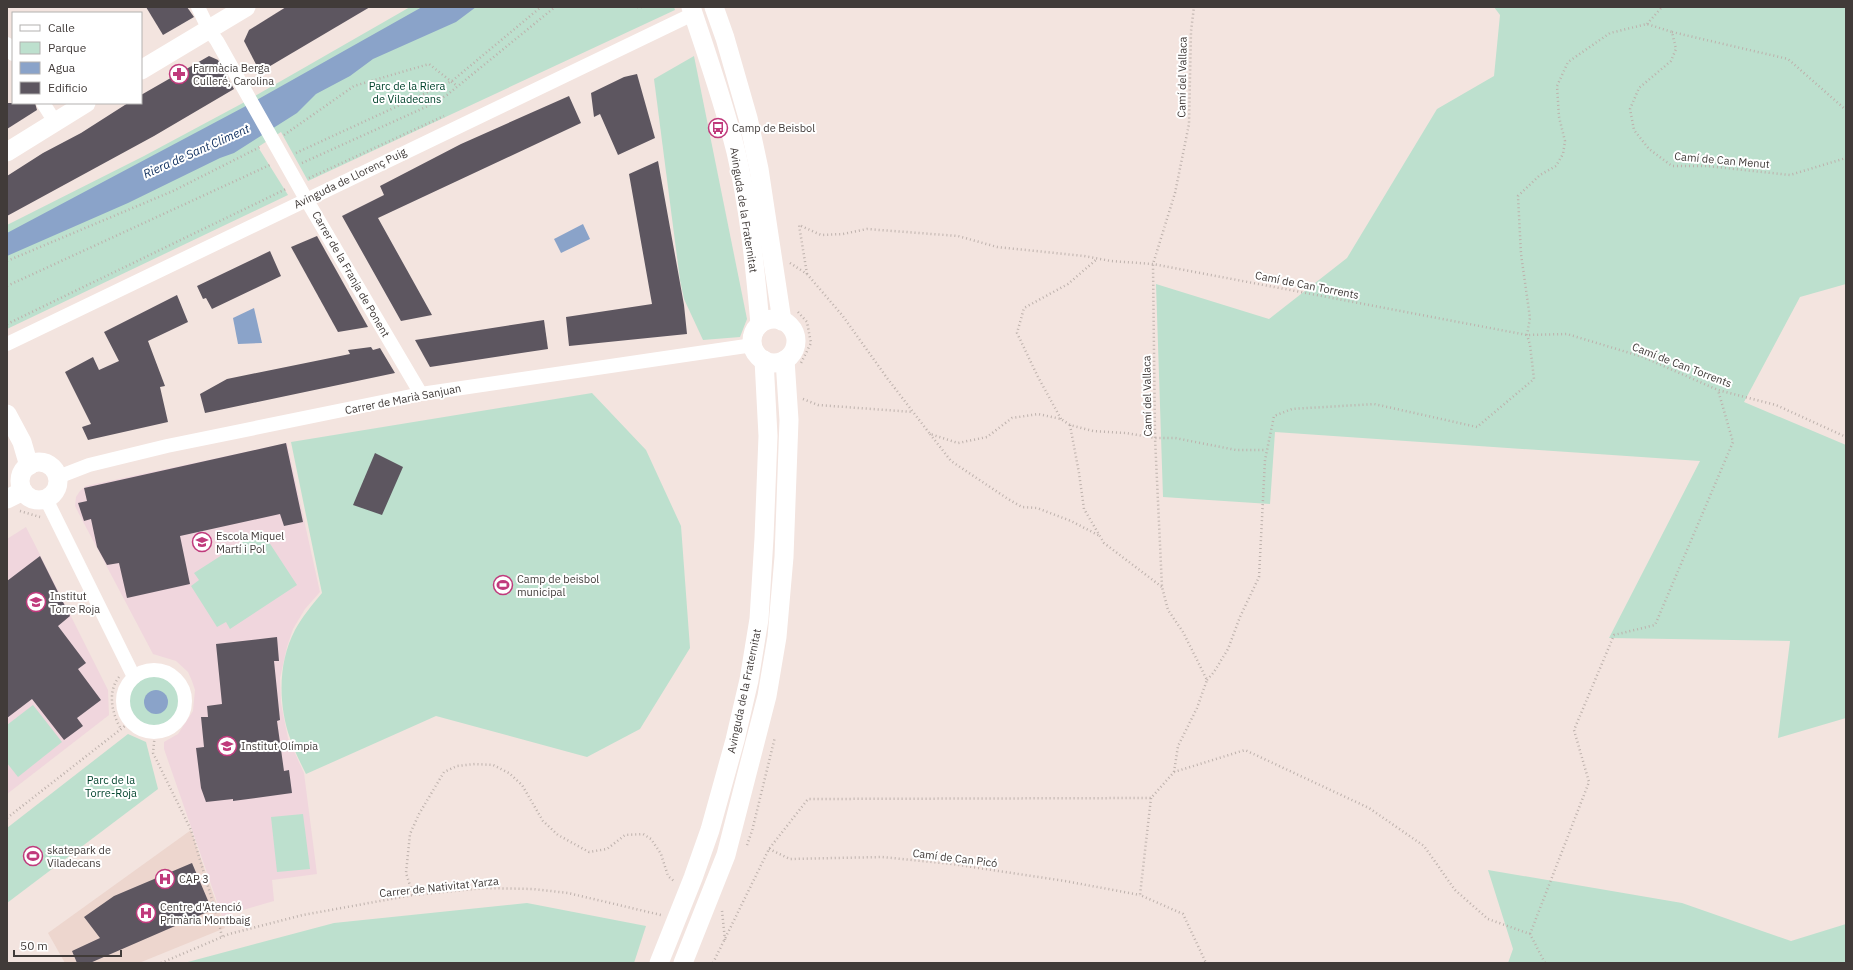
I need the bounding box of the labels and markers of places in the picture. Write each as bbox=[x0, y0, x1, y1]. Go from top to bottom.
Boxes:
place label: Farmàcia Berga Culleré, Carolina bbox=[193, 61, 274, 88]
pharmacy icon: Farmàcia Berga Culleré, Carolina bbox=[168, 63, 190, 85]
bus stop icon: Camp de Beisbol bbox=[707, 117, 729, 139]
place label: Camp de Beisbol bbox=[732, 121, 815, 135]
place label: Escola Miquel Martí i Pol bbox=[216, 529, 284, 556]
school or university icon: Escola Miquel Martí i Pol bbox=[191, 531, 213, 553]
place label: Camp de beisbol municipal bbox=[517, 572, 599, 599]
sports icon: Camp de beisbol municipal bbox=[492, 574, 514, 596]
place label: Institut Torre Roja bbox=[50, 589, 100, 616]
school or university icon: Institut Torre Roja bbox=[25, 591, 47, 613]
school or university icon: Institut Olímpia bbox=[216, 735, 238, 757]
place label: Institut Olímpia bbox=[241, 739, 318, 753]
place label: skatepark de Viladecans bbox=[47, 843, 111, 870]
sports icon: skatepark de Viladecans bbox=[22, 845, 44, 867]
hospital icon: CAP 3 bbox=[154, 868, 176, 890]
place label: CAP 3 bbox=[179, 872, 209, 886]
place label: Centre d'Atenció Primària Montbaig bbox=[160, 900, 250, 927]
hospital icon: Centre d'Atenció Primària Montbaig bbox=[135, 902, 157, 924]

